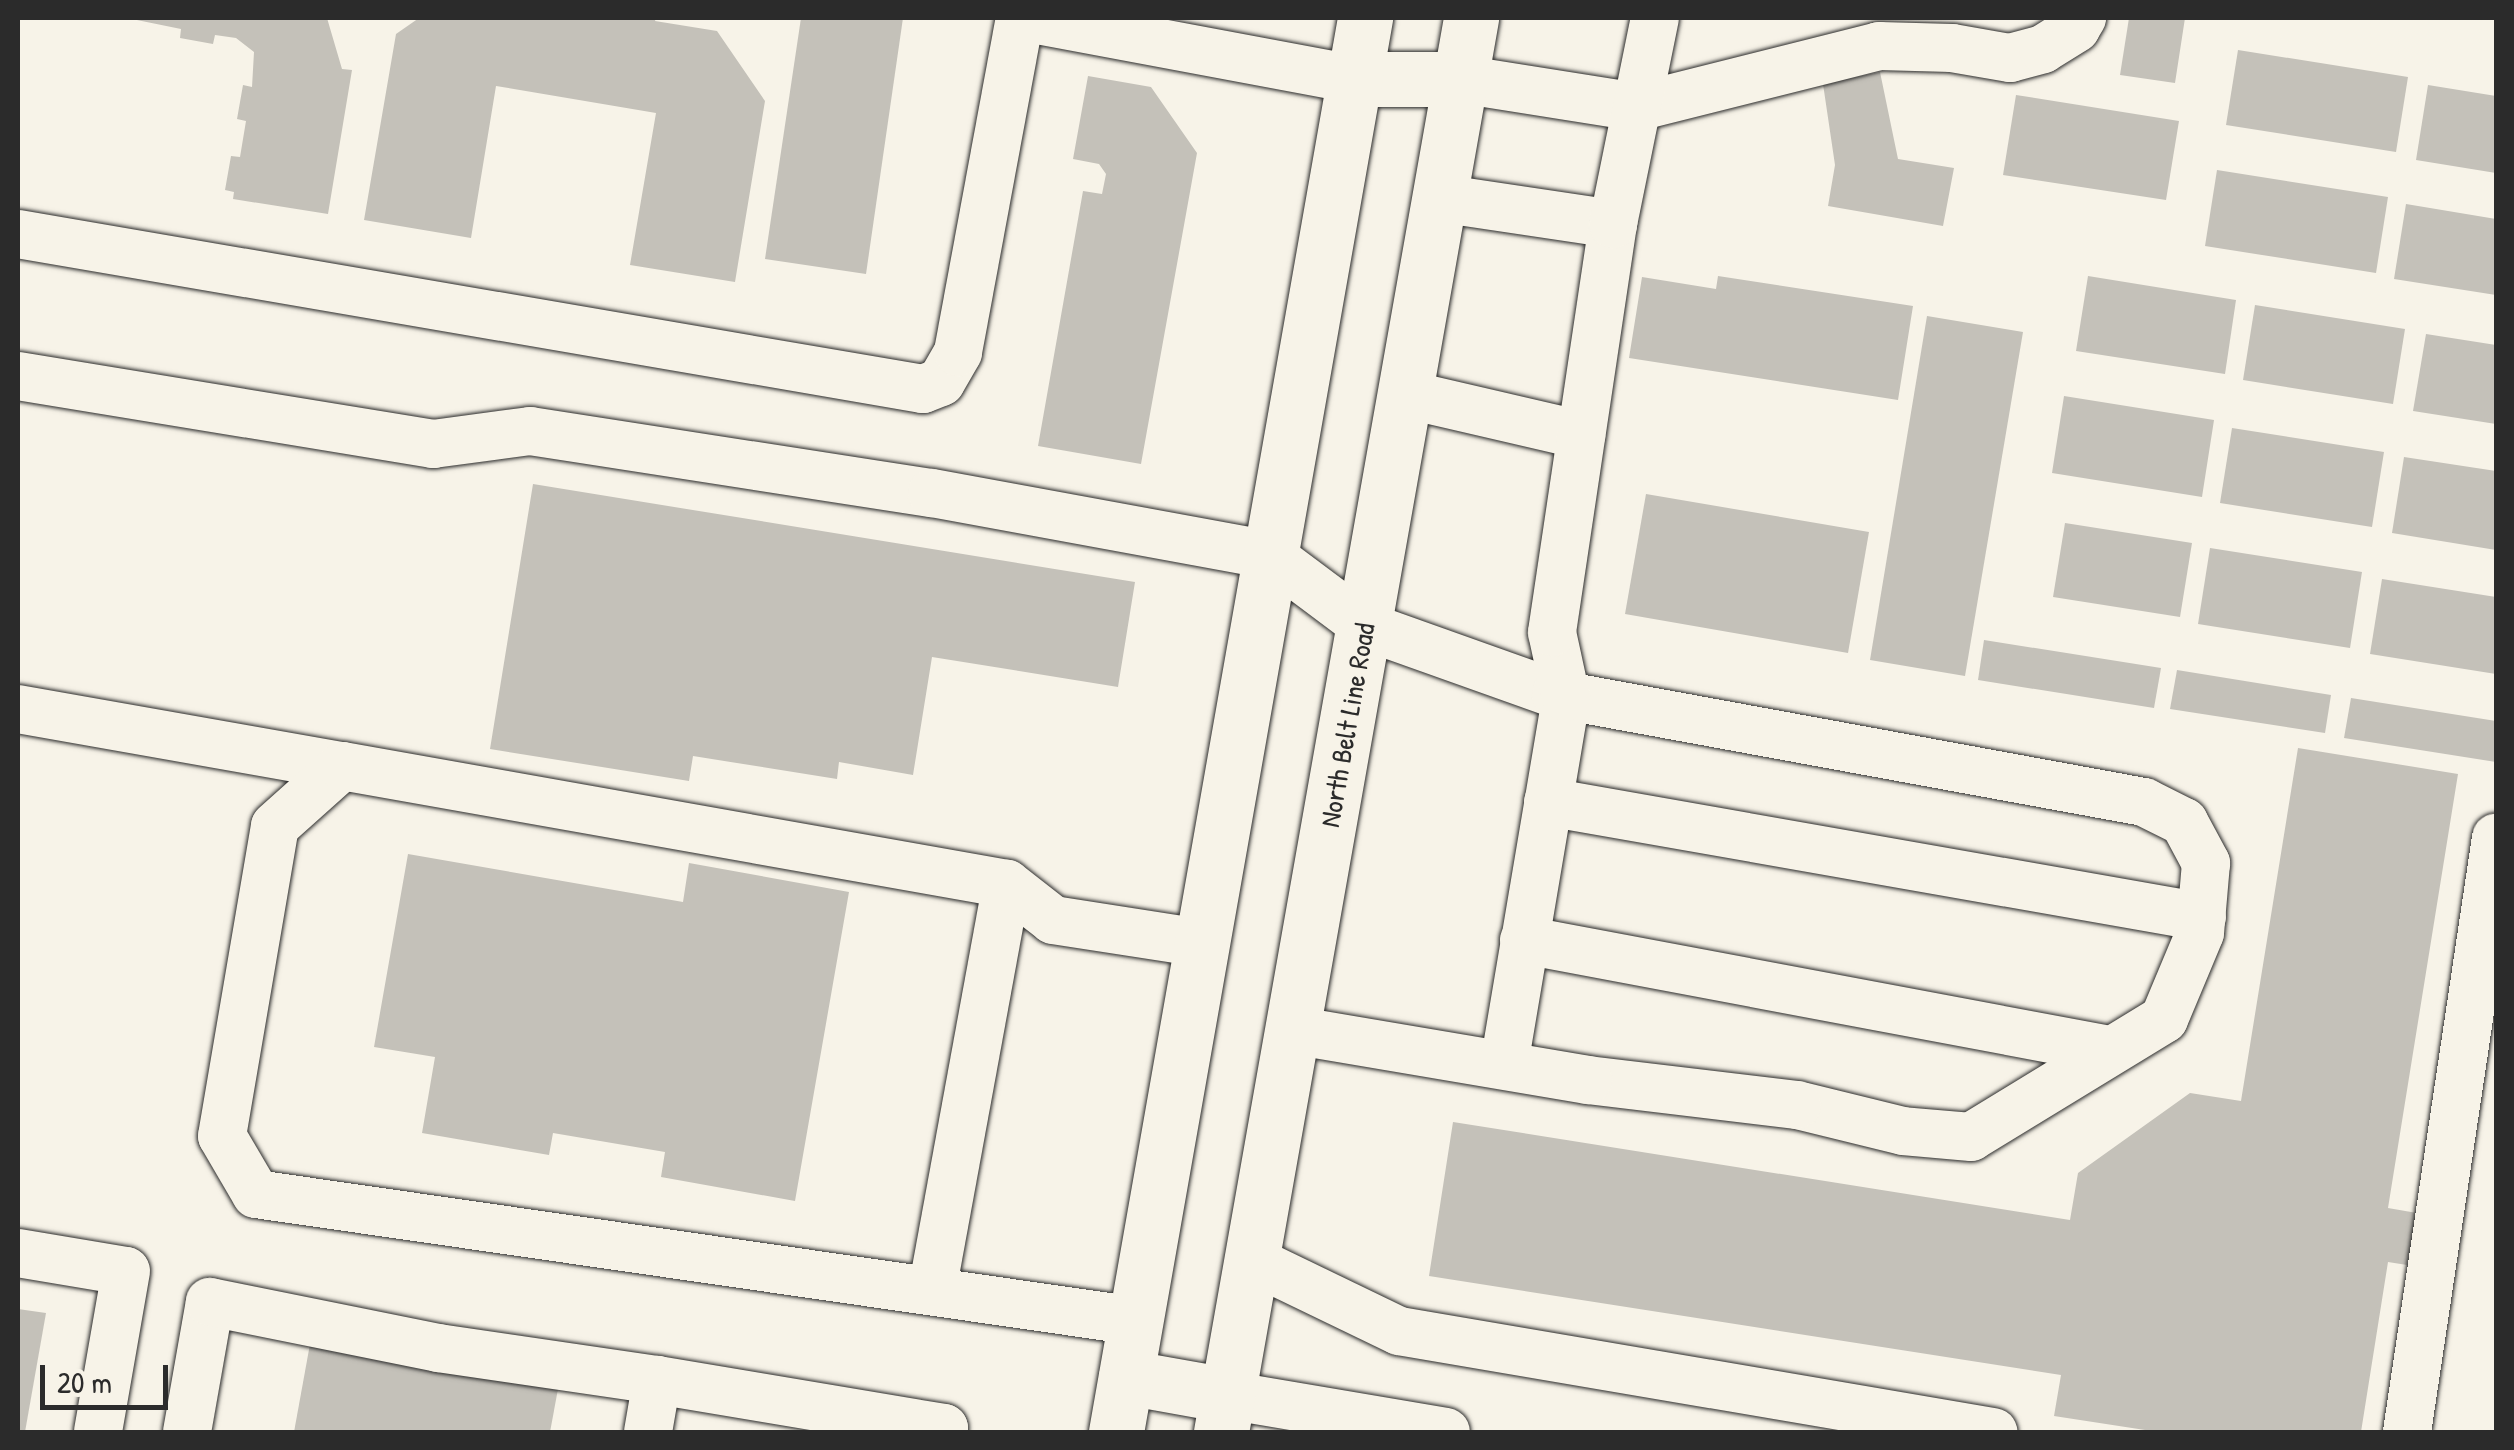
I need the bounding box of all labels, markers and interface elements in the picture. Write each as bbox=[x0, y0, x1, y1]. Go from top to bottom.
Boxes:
street label: North Belt Line Road bbox=[1313, 620, 1381, 830]
scale bar bbox=[45, 1345, 172, 1407]
text: 20 m bbox=[57, 1362, 112, 1402]

